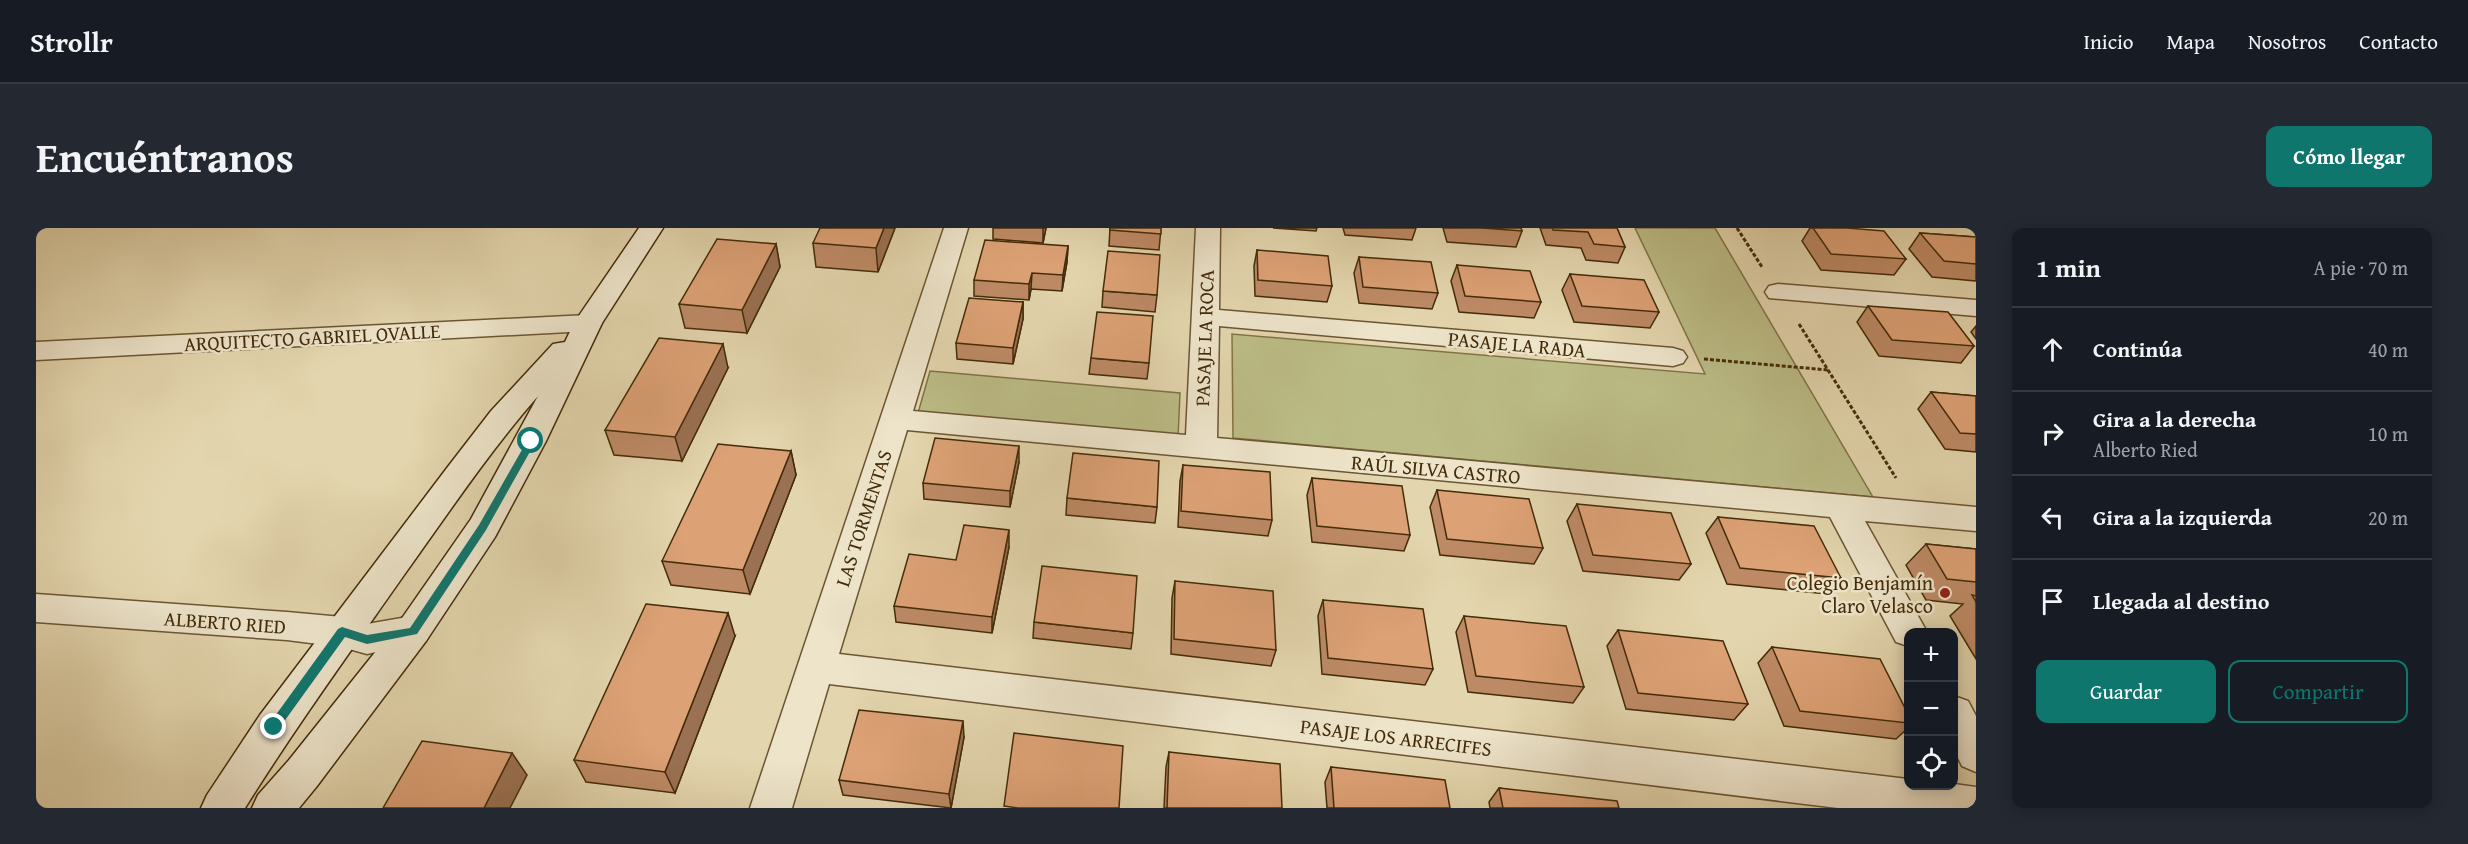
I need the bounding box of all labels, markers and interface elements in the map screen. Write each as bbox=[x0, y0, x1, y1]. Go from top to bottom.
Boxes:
text: Strollr bbox=[30, 21, 113, 62]
text: Inicio bbox=[2084, 26, 2134, 57]
text: Mapa bbox=[2167, 26, 2215, 57]
text: Nosotros bbox=[2248, 26, 2326, 57]
text: Contacto bbox=[2359, 26, 2438, 57]
text: Encuéntranos bbox=[36, 126, 294, 187]
button: Cómo llegar bbox=[2266, 126, 2432, 187]
text: 1 min bbox=[2036, 248, 2101, 287]
text: A pie · 70 m bbox=[2314, 253, 2408, 282]
street label: PASAJE LA ROCA bbox=[1187, 269, 1221, 407]
street label: ARQUITECTO GABRIEL OVALLE bbox=[183, 316, 441, 358]
street label: PASAJE LA RADA bbox=[1447, 324, 1587, 364]
icon: ahead bbox=[2036, 333, 2069, 366]
text: Continúa bbox=[2093, 333, 2182, 365]
text: 40 m bbox=[2368, 335, 2408, 364]
text: Gira a la derecha bbox=[2093, 403, 2256, 435]
icon: right bbox=[2036, 417, 2069, 450]
text: 10 m bbox=[2368, 419, 2408, 448]
route start bbox=[517, 427, 543, 453]
text: Alberto Ried bbox=[2093, 435, 2198, 464]
street label: LAS TORMENTAS bbox=[827, 446, 899, 590]
street label: RAÚL SILVA CASTRO bbox=[1350, 447, 1522, 491]
icon: left bbox=[2036, 501, 2069, 534]
text: Gira a la izquierda bbox=[2093, 501, 2272, 533]
text: 20 m bbox=[2368, 503, 2408, 532]
place label: Colegio Benjamín Claro Velasco bbox=[1787, 568, 1933, 620]
icon: arrive bbox=[2036, 585, 2069, 618]
text: Llegada al destino bbox=[2093, 585, 2269, 617]
marker: Colegio Benjamín Claro Velasco bbox=[1938, 586, 1952, 600]
street label: ALBERTO RIED bbox=[163, 603, 287, 641]
map controls bbox=[1904, 628, 1958, 790]
button: + bbox=[1904, 628, 1958, 682]
button: Guardar bbox=[2036, 660, 2216, 723]
button: Compartir bbox=[2228, 660, 2408, 723]
button: − bbox=[1904, 682, 1958, 736]
street label: PASAJE LOS ARRECIFES bbox=[1299, 711, 1493, 763]
route end bbox=[260, 713, 286, 739]
button: locate bbox=[1904, 736, 1958, 790]

